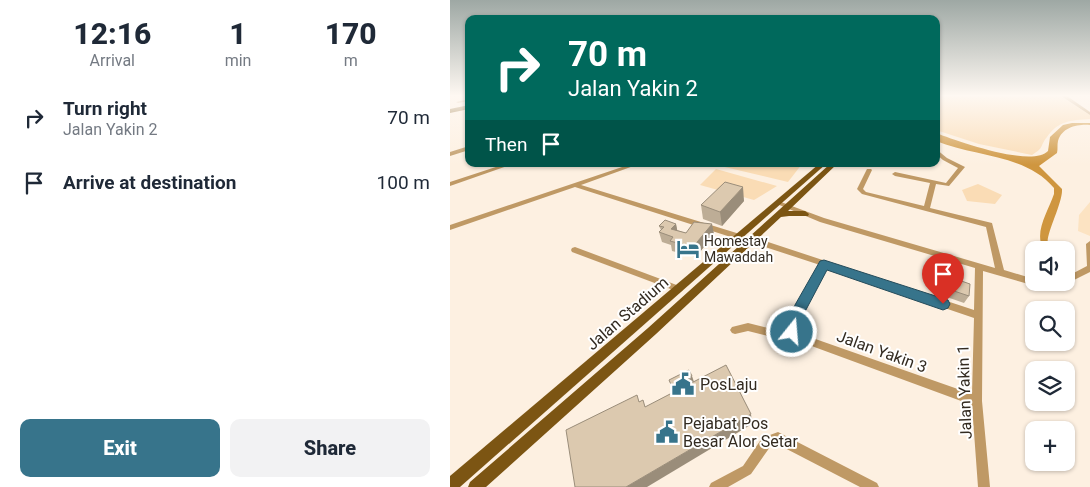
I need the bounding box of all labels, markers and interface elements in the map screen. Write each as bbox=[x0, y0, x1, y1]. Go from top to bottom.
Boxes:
text: 12:16 bbox=[73, 16, 151, 51]
text: 1 bbox=[229, 16, 247, 51]
text: 170 bbox=[325, 16, 377, 51]
text: 70 m bbox=[568, 34, 647, 75]
icon: right bbox=[485, 35, 550, 100]
text: Arrival bbox=[90, 51, 135, 70]
text: min bbox=[225, 51, 251, 70]
text: m bbox=[344, 51, 358, 70]
text: Jalan Yakin 2 bbox=[568, 76, 698, 101]
text: Turn right bbox=[63, 97, 147, 120]
icon: right bbox=[20, 104, 48, 132]
text: 70 m bbox=[387, 106, 430, 129]
text: Jalan Yakin 2 bbox=[63, 120, 157, 139]
icon: arrive bbox=[537, 130, 565, 158]
text: Then bbox=[485, 133, 527, 156]
icon: arrive bbox=[20, 169, 48, 197]
text: Arrive at destination bbox=[63, 171, 236, 194]
text: 100 m bbox=[377, 171, 430, 194]
place label: Homestay Mawaddah bbox=[704, 233, 773, 265]
hotel icon: Homestay Mawaddah bbox=[675, 236, 701, 262]
map controls bbox=[1025, 241, 1075, 471]
button: sound bbox=[1025, 241, 1075, 291]
pin bbox=[922, 253, 964, 304]
icon: arrive bbox=[929, 260, 957, 288]
street label: Jalan Stadium bbox=[583, 273, 672, 354]
button: search bbox=[1025, 301, 1075, 351]
position arrow bbox=[765, 305, 817, 357]
street label: Jalan Yakin 3 bbox=[834, 326, 929, 377]
street label: Jalan Yakin 1 bbox=[953, 344, 976, 440]
button: layers bbox=[1025, 361, 1075, 411]
public building icon: PosLaju bbox=[670, 371, 696, 397]
place label: PosLaju bbox=[700, 375, 757, 394]
place label: Pejabat Pos Besar Alor Setar bbox=[683, 414, 799, 451]
button: Exit bbox=[20, 419, 220, 477]
button: Share bbox=[230, 419, 430, 477]
public building icon: Pejabat Pos Besar Alor Setar bbox=[654, 419, 680, 445]
button: + bbox=[1025, 421, 1075, 471]

